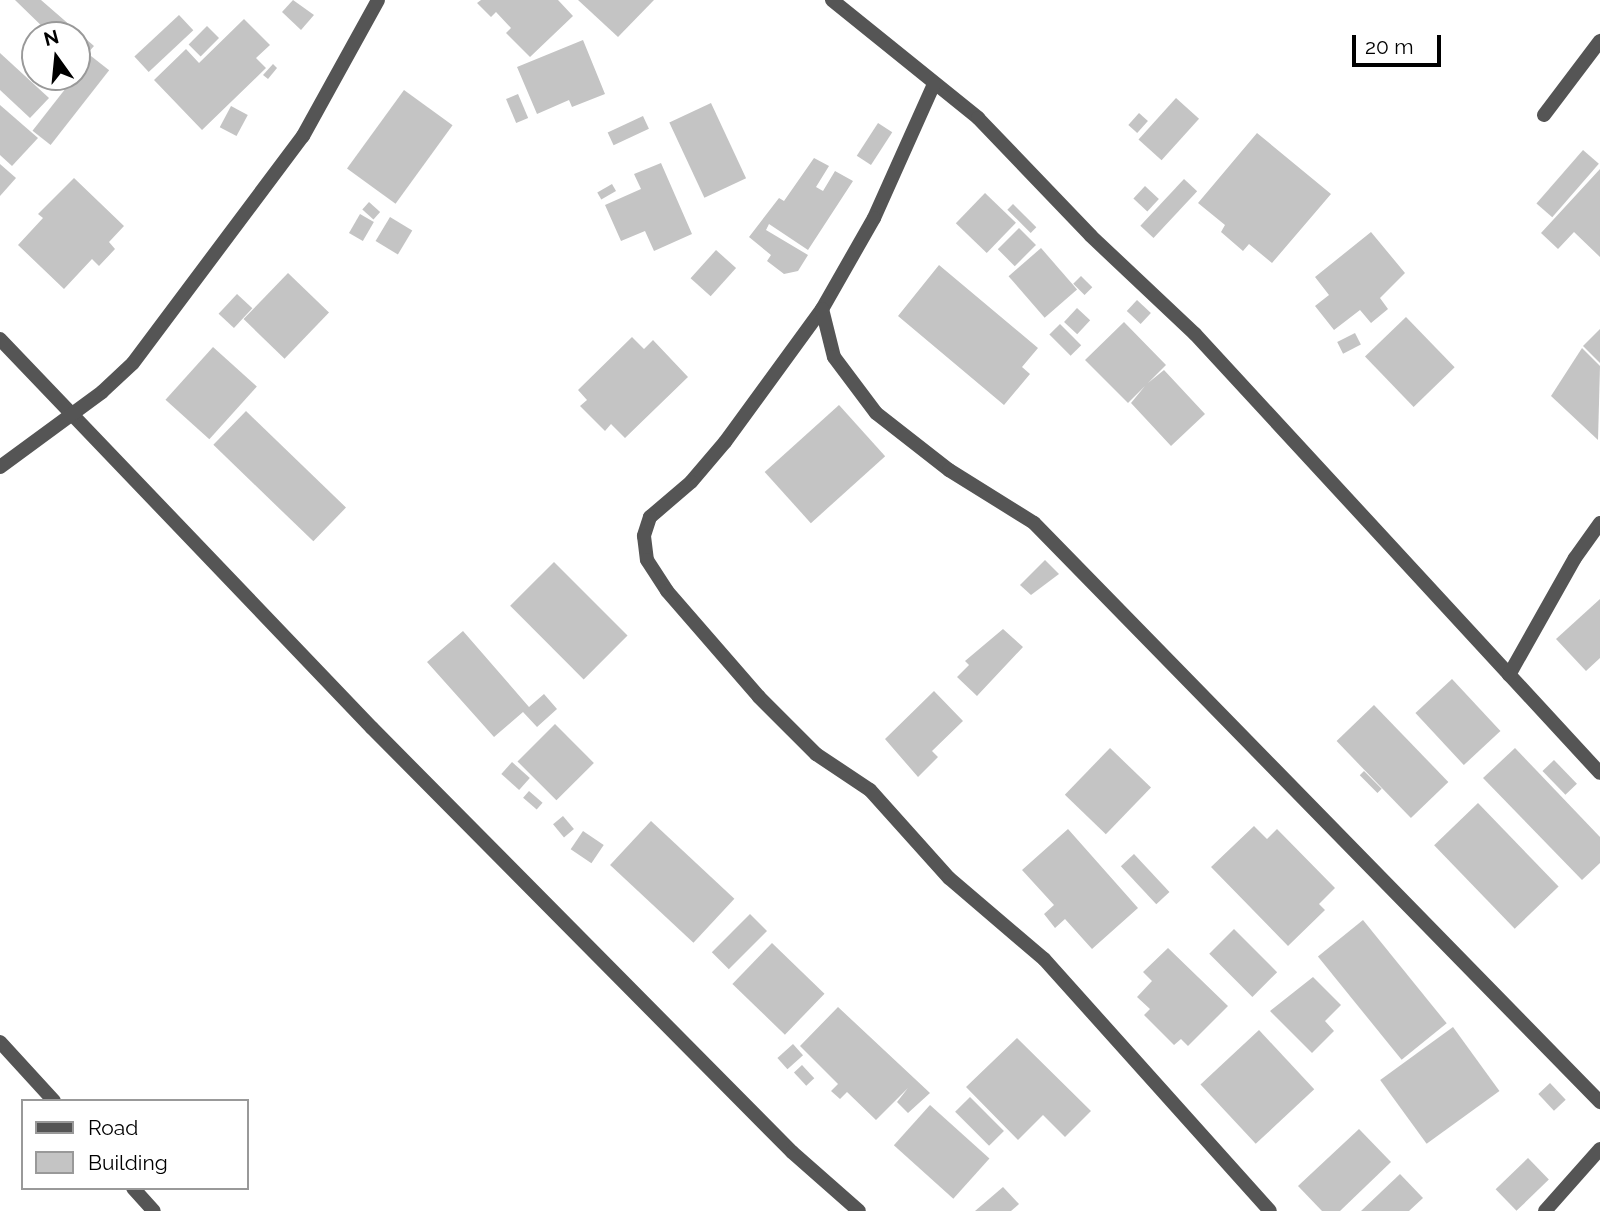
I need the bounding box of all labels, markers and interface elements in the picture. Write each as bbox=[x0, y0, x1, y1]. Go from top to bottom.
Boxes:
north arrow bbox=[21, 21, 91, 91]
scale bar bbox=[1355, 21, 1444, 65]
text: N bbox=[41, 25, 61, 50]
text: 20 m bbox=[1365, 34, 1413, 59]
legend bbox=[21, 1099, 248, 1190]
text: Road bbox=[88, 1115, 138, 1140]
text: Building bbox=[88, 1150, 168, 1175]

